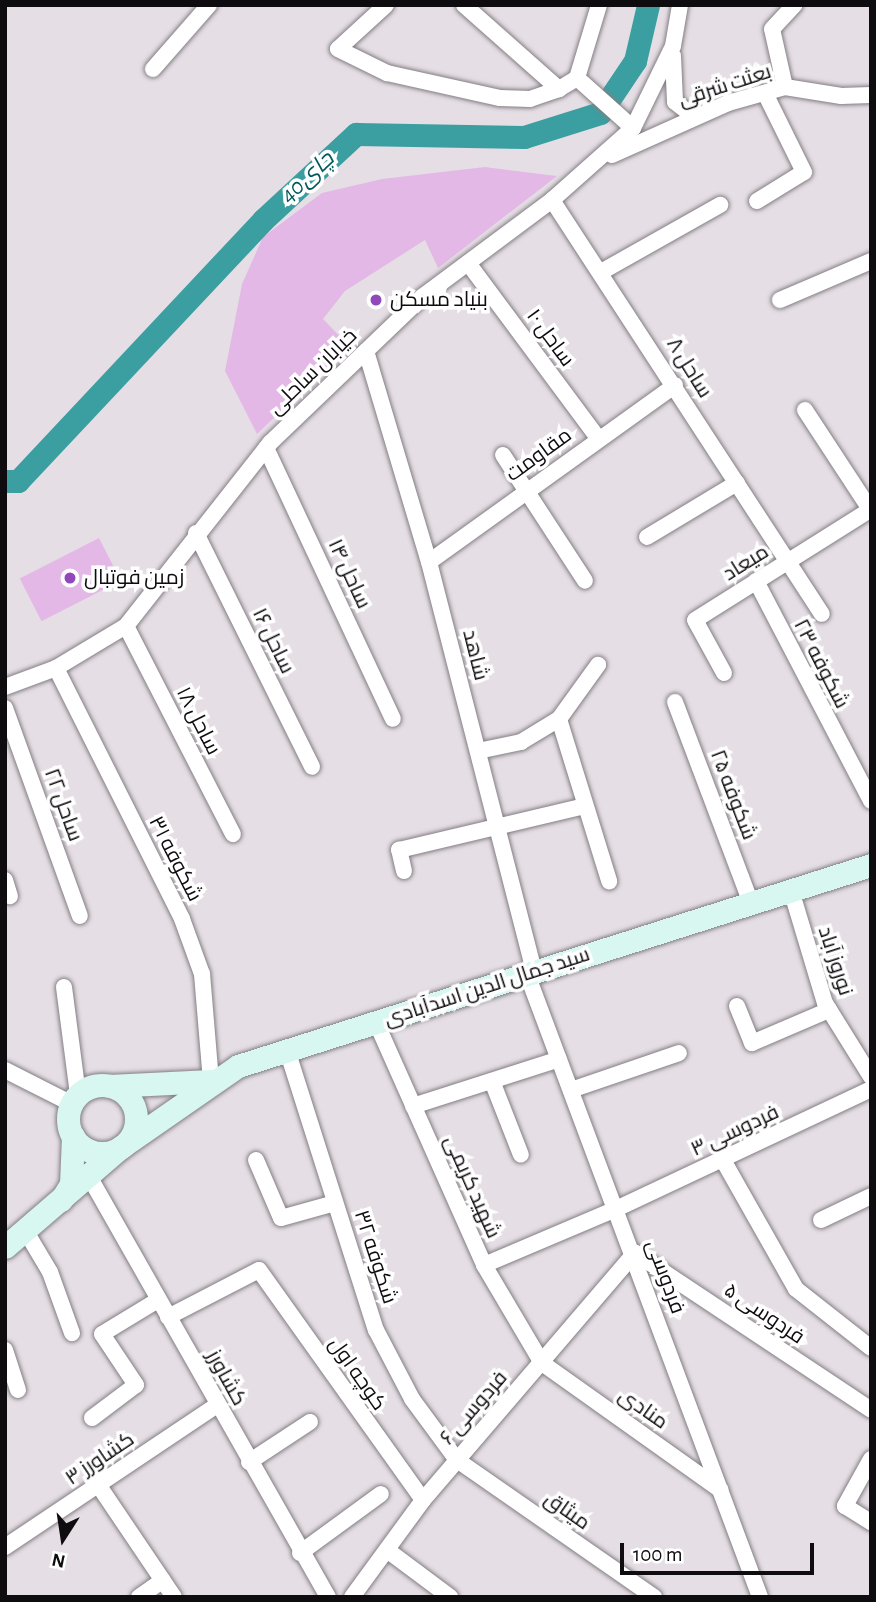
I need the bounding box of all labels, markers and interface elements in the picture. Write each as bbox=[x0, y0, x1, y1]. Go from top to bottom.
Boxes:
street label: بعثت شرقی bbox=[675, 59, 775, 113]
water label: 40چای bbox=[275, 146, 341, 210]
place label: بنیاد مسکن bbox=[390, 287, 488, 313]
marker: بنیاد مسکن bbox=[368, 292, 384, 308]
street label: ساحل ۱۰ bbox=[521, 304, 579, 372]
street label: خیابان ساحلی bbox=[263, 324, 363, 420]
street label: ساحل ۸ bbox=[661, 333, 717, 403]
street label: مقاومت bbox=[501, 423, 577, 487]
street label: ساحل ۱۴ bbox=[322, 535, 376, 613]
street label: میعاد bbox=[718, 539, 774, 587]
place label: زمین فوتبال bbox=[84, 565, 184, 591]
marker: زمین فوتبال bbox=[62, 570, 78, 586]
street label: ساحل ۱۶ bbox=[246, 604, 300, 678]
street label: شکوفه ۲۳ bbox=[788, 615, 854, 713]
street label: شاهد bbox=[457, 627, 493, 683]
street label: ساحل ۱۸ bbox=[170, 683, 226, 759]
street label: شکوفه ۲۵ bbox=[704, 747, 762, 843]
street label: ساحل ۲۲ bbox=[38, 765, 88, 845]
street label: شکوفه ۳۱ bbox=[143, 812, 207, 906]
street label: نوروز آباد bbox=[812, 923, 858, 999]
street label: سید جمال الدین اسدآبادی bbox=[381, 942, 593, 1032]
street label: فردوسی ۳ bbox=[687, 1100, 783, 1162]
street label: شهید کریمی bbox=[438, 1132, 506, 1242]
street label: شکوفه ۳۲ bbox=[348, 1207, 402, 1307]
street label: فردوسی bbox=[640, 1237, 690, 1317]
street label: فردوسی ۵ bbox=[719, 1278, 809, 1350]
street label: کوچه اول bbox=[323, 1333, 391, 1415]
street label: کشاورز bbox=[200, 1346, 252, 1410]
street label: فردوسی ۶ bbox=[435, 1366, 513, 1450]
street label: منادی bbox=[613, 1383, 673, 1435]
street label: کشاورز ۳ bbox=[61, 1427, 139, 1491]
street label: میثاق bbox=[539, 1486, 595, 1536]
north arrow bbox=[28, 1504, 98, 1574]
scale bar bbox=[624, 1528, 818, 1572]
text: 100 m bbox=[633, 1544, 683, 1565]
text: N bbox=[50, 1549, 67, 1571]

